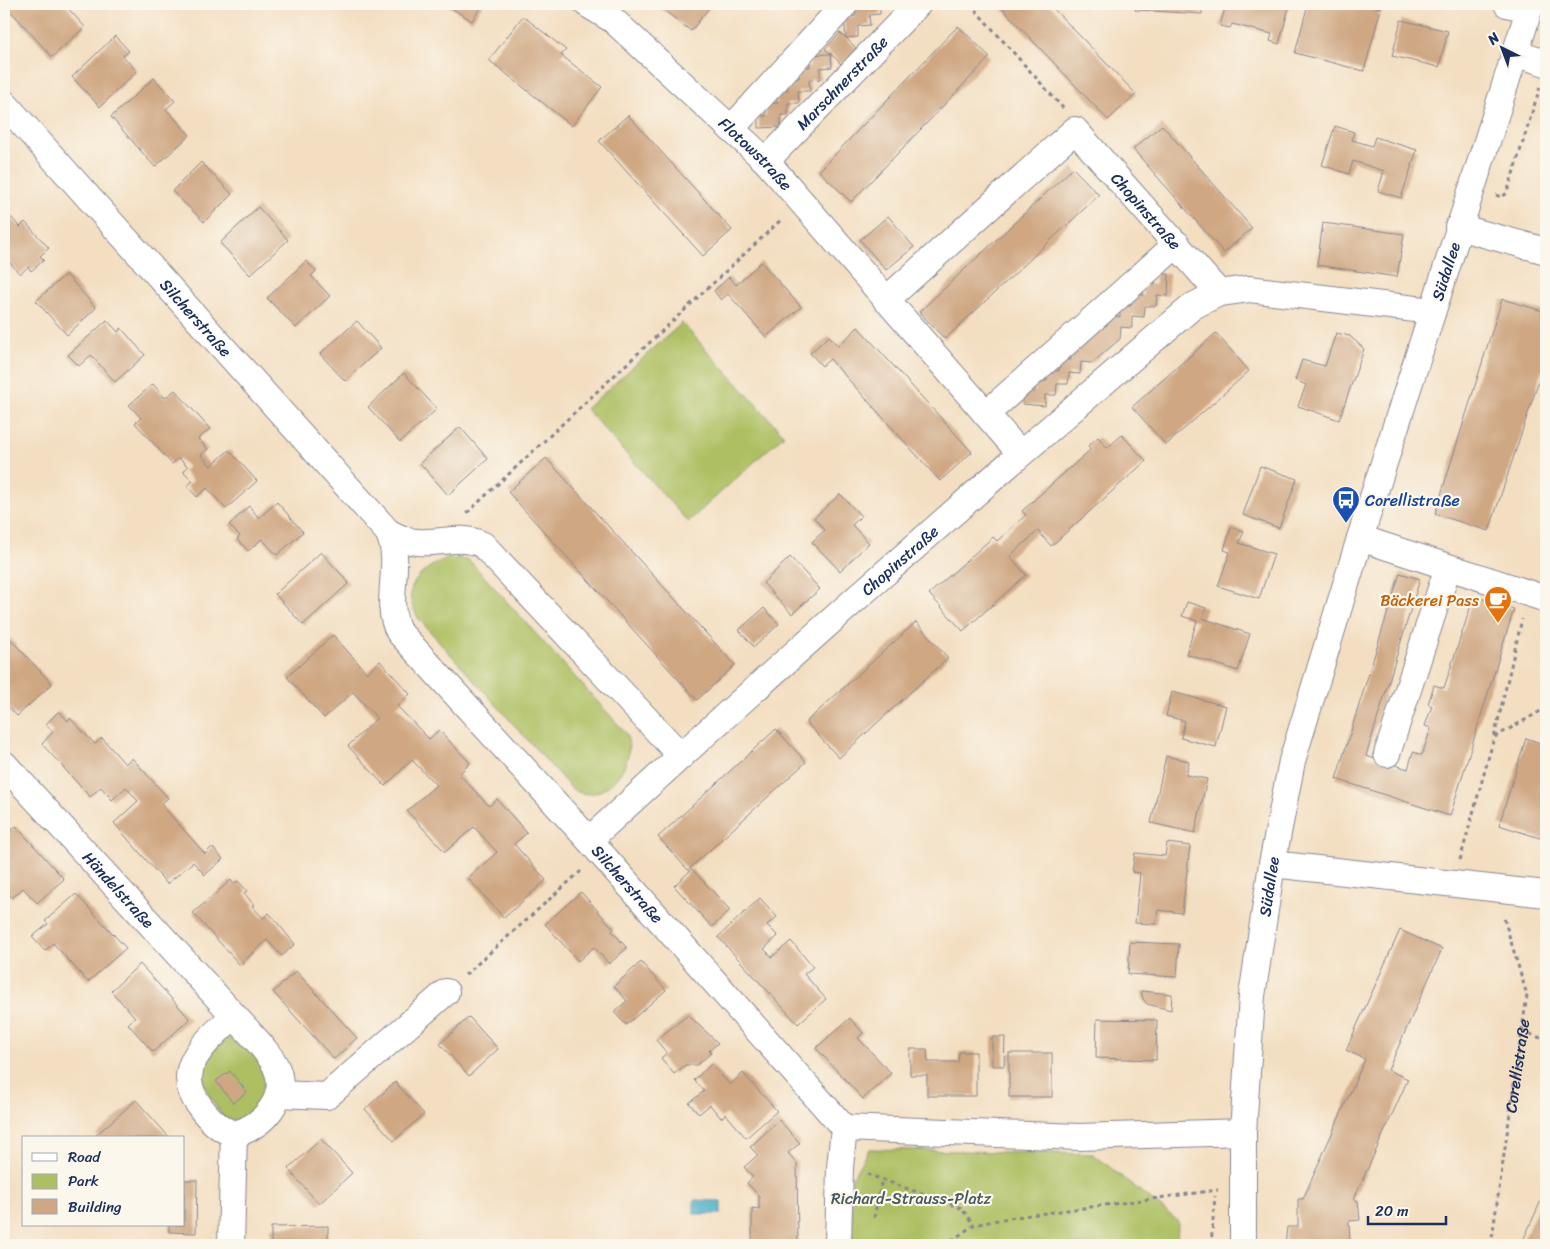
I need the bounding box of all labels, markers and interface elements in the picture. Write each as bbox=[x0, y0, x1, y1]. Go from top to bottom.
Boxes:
north arrow bbox=[1478, 22, 1528, 72]
text: N bbox=[1481, 26, 1506, 52]
street label: Marschnerstraße bbox=[789, 29, 895, 137]
street label: Flotowstraße bbox=[711, 110, 800, 198]
street label: Chopinstraße bbox=[1103, 165, 1189, 257]
street label: Südallee bbox=[1423, 238, 1469, 304]
street label: Silcherstraße bbox=[152, 272, 239, 364]
bus stop icon: Corellistraße bbox=[1331, 485, 1361, 524]
place label: Corellistraße bbox=[1365, 486, 1460, 515]
street label: Chopinstraße bbox=[854, 518, 946, 603]
cafe icon: Bäckerei Pass bbox=[1483, 585, 1513, 624]
place label: Bäckerei Pass bbox=[1380, 586, 1480, 615]
street label: Silcherstraße bbox=[584, 838, 671, 930]
street label: Händelstraße bbox=[75, 844, 162, 936]
street label: Südallee bbox=[1250, 854, 1288, 919]
street label: Corellistraße bbox=[1496, 1017, 1538, 1115]
legend bbox=[22, 1136, 185, 1226]
text: Road bbox=[68, 1144, 101, 1170]
text: Park bbox=[68, 1168, 99, 1194]
park label: Richard-Strauss-Platz bbox=[831, 1184, 991, 1213]
text: Building bbox=[68, 1194, 122, 1220]
scale bar bbox=[1368, 1194, 1445, 1226]
text: 20 m bbox=[1375, 1198, 1409, 1224]

